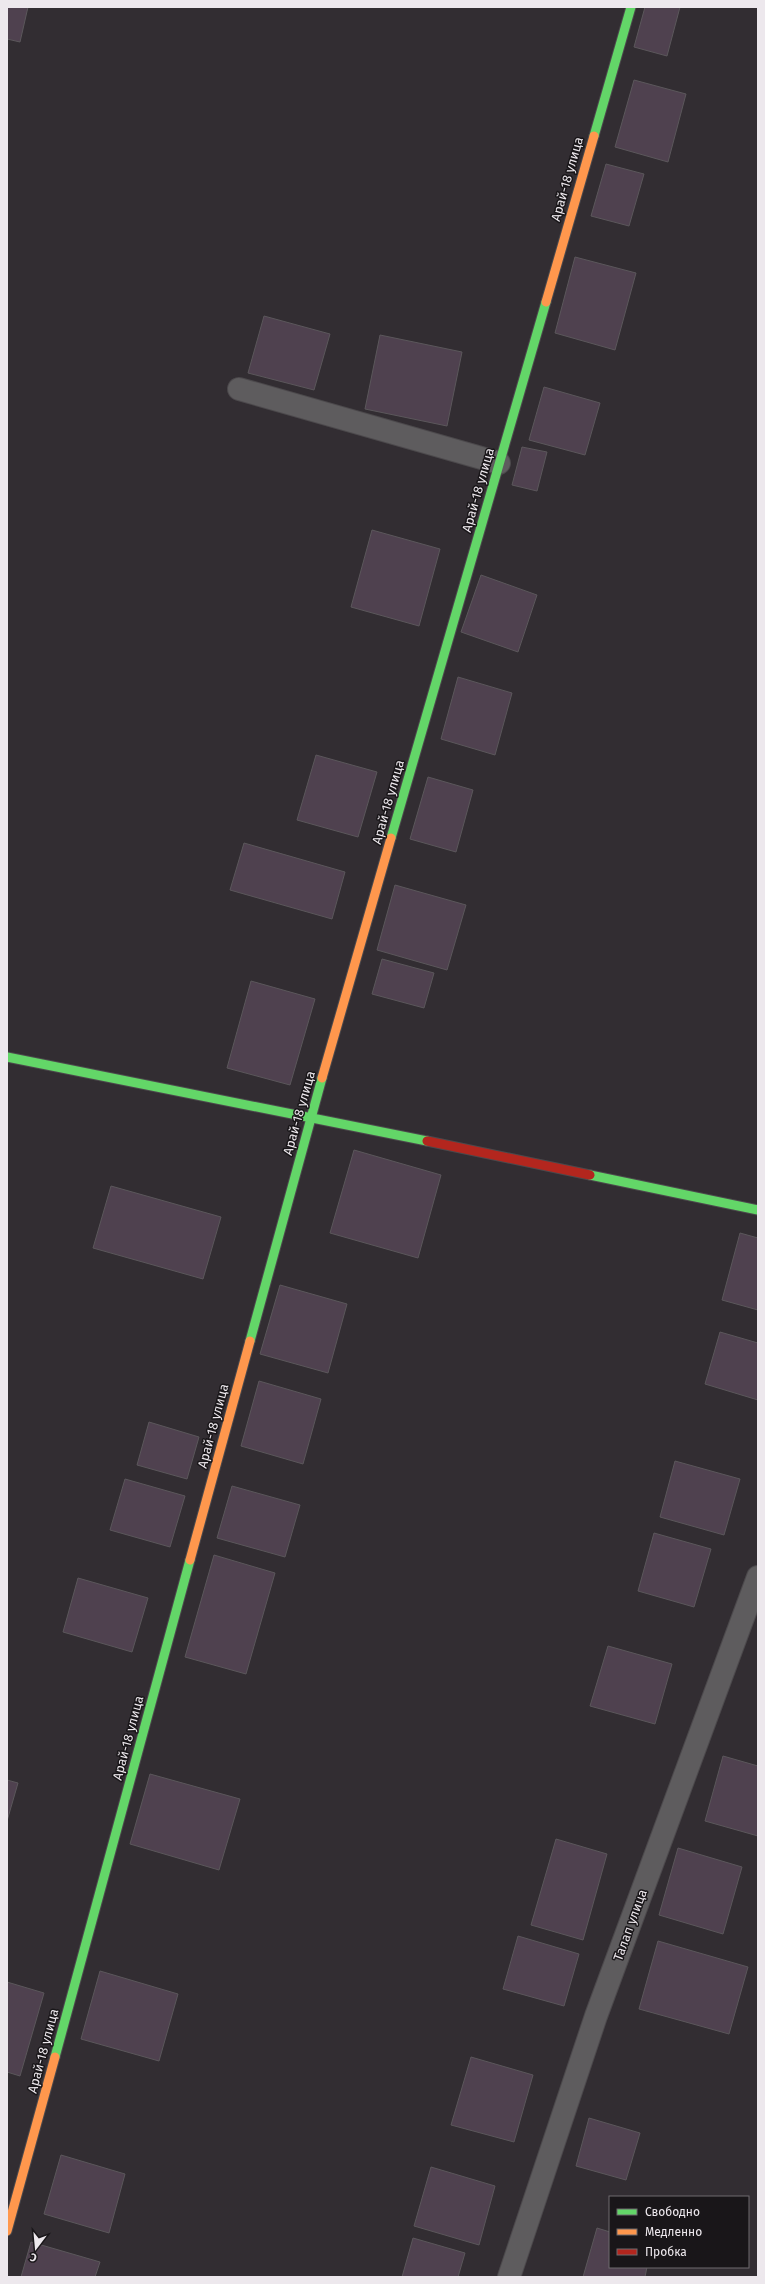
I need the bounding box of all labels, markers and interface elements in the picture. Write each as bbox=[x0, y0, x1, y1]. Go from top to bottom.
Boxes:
street label: Арай-18 улица bbox=[548, 135, 586, 223]
street label: Арай-18 улица bbox=[459, 446, 497, 534]
street label: Арай-18 улица bbox=[369, 758, 407, 846]
street label: Арай-18 улица bbox=[280, 1069, 318, 1157]
street label: Арай-18 улица bbox=[195, 1382, 231, 1470]
street label: Арай-18 улица bbox=[110, 1694, 146, 1782]
street label: Талап улица bbox=[610, 1887, 650, 1963]
street label: Арай-18 улица bbox=[25, 2007, 61, 2095]
legend bbox=[609, 2196, 749, 2268]
text: Свободно bbox=[645, 2205, 700, 2219]
text: Медленно bbox=[645, 2225, 702, 2239]
north arrow bbox=[16, 2228, 56, 2268]
text: Пробка bbox=[645, 2245, 687, 2259]
text: С bbox=[28, 2250, 38, 2264]

